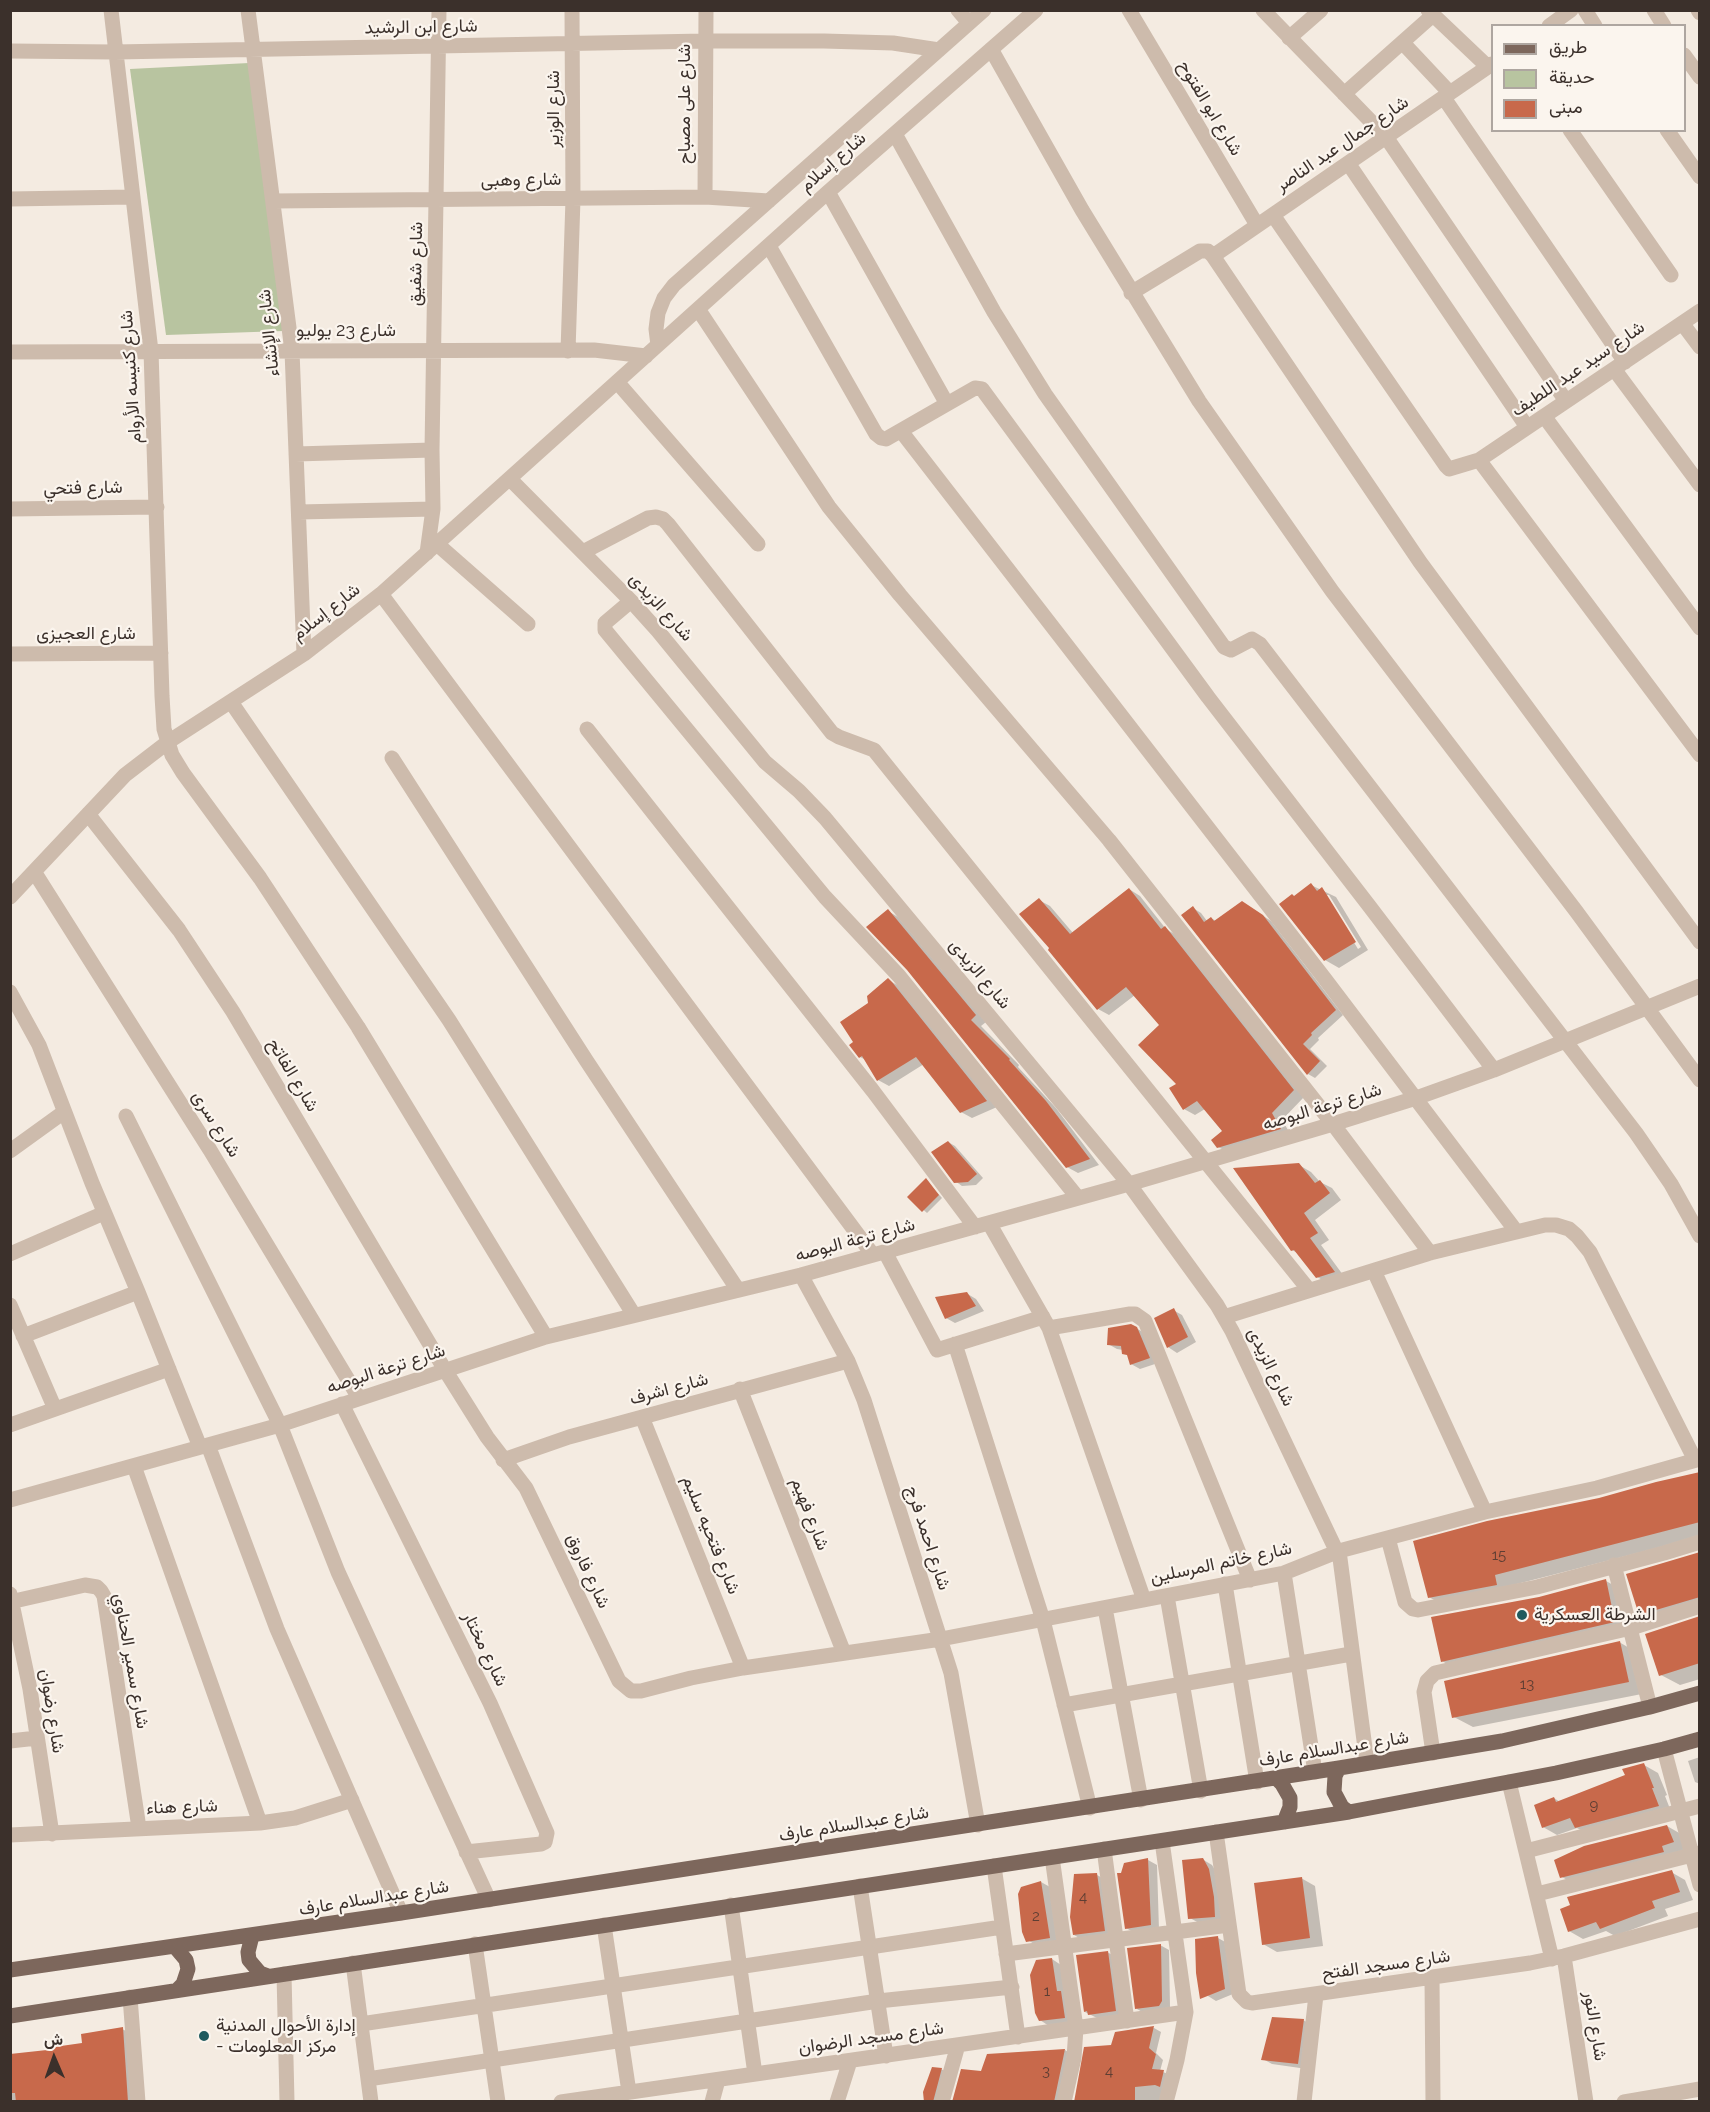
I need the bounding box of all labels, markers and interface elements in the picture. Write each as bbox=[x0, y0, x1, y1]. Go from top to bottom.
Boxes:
street label: شارع ابن الرشيد bbox=[364, 15, 478, 39]
legend bbox=[1491, 24, 1686, 132]
text: طريق bbox=[1549, 36, 1587, 57]
street label: شارع على مصباح bbox=[674, 44, 696, 164]
street label: شارع ابو الفتوح bbox=[1173, 56, 1247, 160]
text: حديقة bbox=[1549, 66, 1595, 87]
street label: شارع الوزير bbox=[543, 70, 565, 148]
street label: شارع جمال عبد الناصر bbox=[1271, 91, 1413, 197]
text: مبنى bbox=[1549, 96, 1583, 117]
street label: شارع إسلام bbox=[795, 127, 871, 197]
street label: شارع وهبى bbox=[480, 168, 562, 192]
street label: شارع شفيق bbox=[404, 222, 428, 306]
street label: شارع الإنشاء bbox=[254, 288, 284, 378]
street label: شارع كنيسه الأروام bbox=[116, 310, 146, 444]
street label: شارع سيد عبد اللطيف bbox=[1507, 316, 1649, 422]
street label: شارع 23 يوليو bbox=[296, 320, 396, 342]
street label: شارع فتحي bbox=[43, 477, 123, 499]
street label: شارع الزيدى bbox=[625, 568, 697, 646]
street label: شارع إسلام bbox=[288, 579, 364, 645]
street label: شارع العجيزى bbox=[36, 623, 136, 645]
street label: شارع الزيدى bbox=[944, 935, 1016, 1013]
street label: شارع الفاتح bbox=[263, 1034, 323, 1116]
street label: شارع ترعة البوصه bbox=[1260, 1079, 1384, 1135]
street label: شارع سرى bbox=[187, 1087, 245, 1161]
street label: شارع ترعة البوصه bbox=[793, 1214, 917, 1266]
street label: شارع الزيدى bbox=[1243, 1324, 1299, 1410]
street label: شارع ترعة البوصه bbox=[324, 1340, 448, 1398]
street label: شارع اشرف bbox=[627, 1368, 711, 1410]
street label: شارع فتحيه سليم bbox=[677, 1473, 745, 1597]
street label: شارع فهيم bbox=[786, 1475, 834, 1553]
street label: شارع احمد فرج bbox=[901, 1483, 955, 1593]
street label: شارع فاروق bbox=[561, 1530, 615, 1612]
street label: شارع خاتم المرسلين bbox=[1148, 1537, 1294, 1589]
house number: 15 bbox=[1492, 1546, 1506, 1564]
street label: شارع سمير الحناوي bbox=[108, 1592, 154, 1730]
place label: الشرطة العسكرية bbox=[1534, 1604, 1656, 1626]
street label: شارع مختار bbox=[458, 1608, 512, 1690]
marker: الشرطة العسكرية bbox=[1515, 1608, 1529, 1622]
street label: شارع رضوان bbox=[35, 1667, 69, 1755]
house number: 13 bbox=[1520, 1675, 1534, 1693]
street label: شارع عبدالسلام عارف bbox=[1258, 1726, 1410, 1772]
street label: شارع هناء bbox=[146, 1795, 218, 1819]
house number: 9 bbox=[1590, 1796, 1598, 1814]
street label: شارع عبدالسلام عارف bbox=[778, 1801, 930, 1847]
street label: شارع عبدالسلام عارف bbox=[298, 1875, 450, 1921]
house number: 4 bbox=[1079, 1888, 1087, 1906]
house number: 2 bbox=[1032, 1907, 1040, 1925]
street label: شارع مسجد الفتح bbox=[1321, 1945, 1451, 1985]
house number: 1 bbox=[1044, 1982, 1050, 2000]
street label: شارع النور bbox=[1579, 1990, 1611, 2062]
place label: إدارة الأحوال المدنية - مركز المعلومات bbox=[216, 2015, 356, 2058]
street label: شارع مسجد الرضوان bbox=[797, 2017, 945, 2059]
north arrow bbox=[24, 2028, 84, 2088]
marker: إدارة الأحوال المدنية - مركز المعلومات bbox=[197, 2029, 211, 2043]
text: ش bbox=[43, 2030, 63, 2049]
house number: 3 bbox=[1042, 2062, 1050, 2080]
house number: 4 bbox=[1105, 2062, 1113, 2080]

